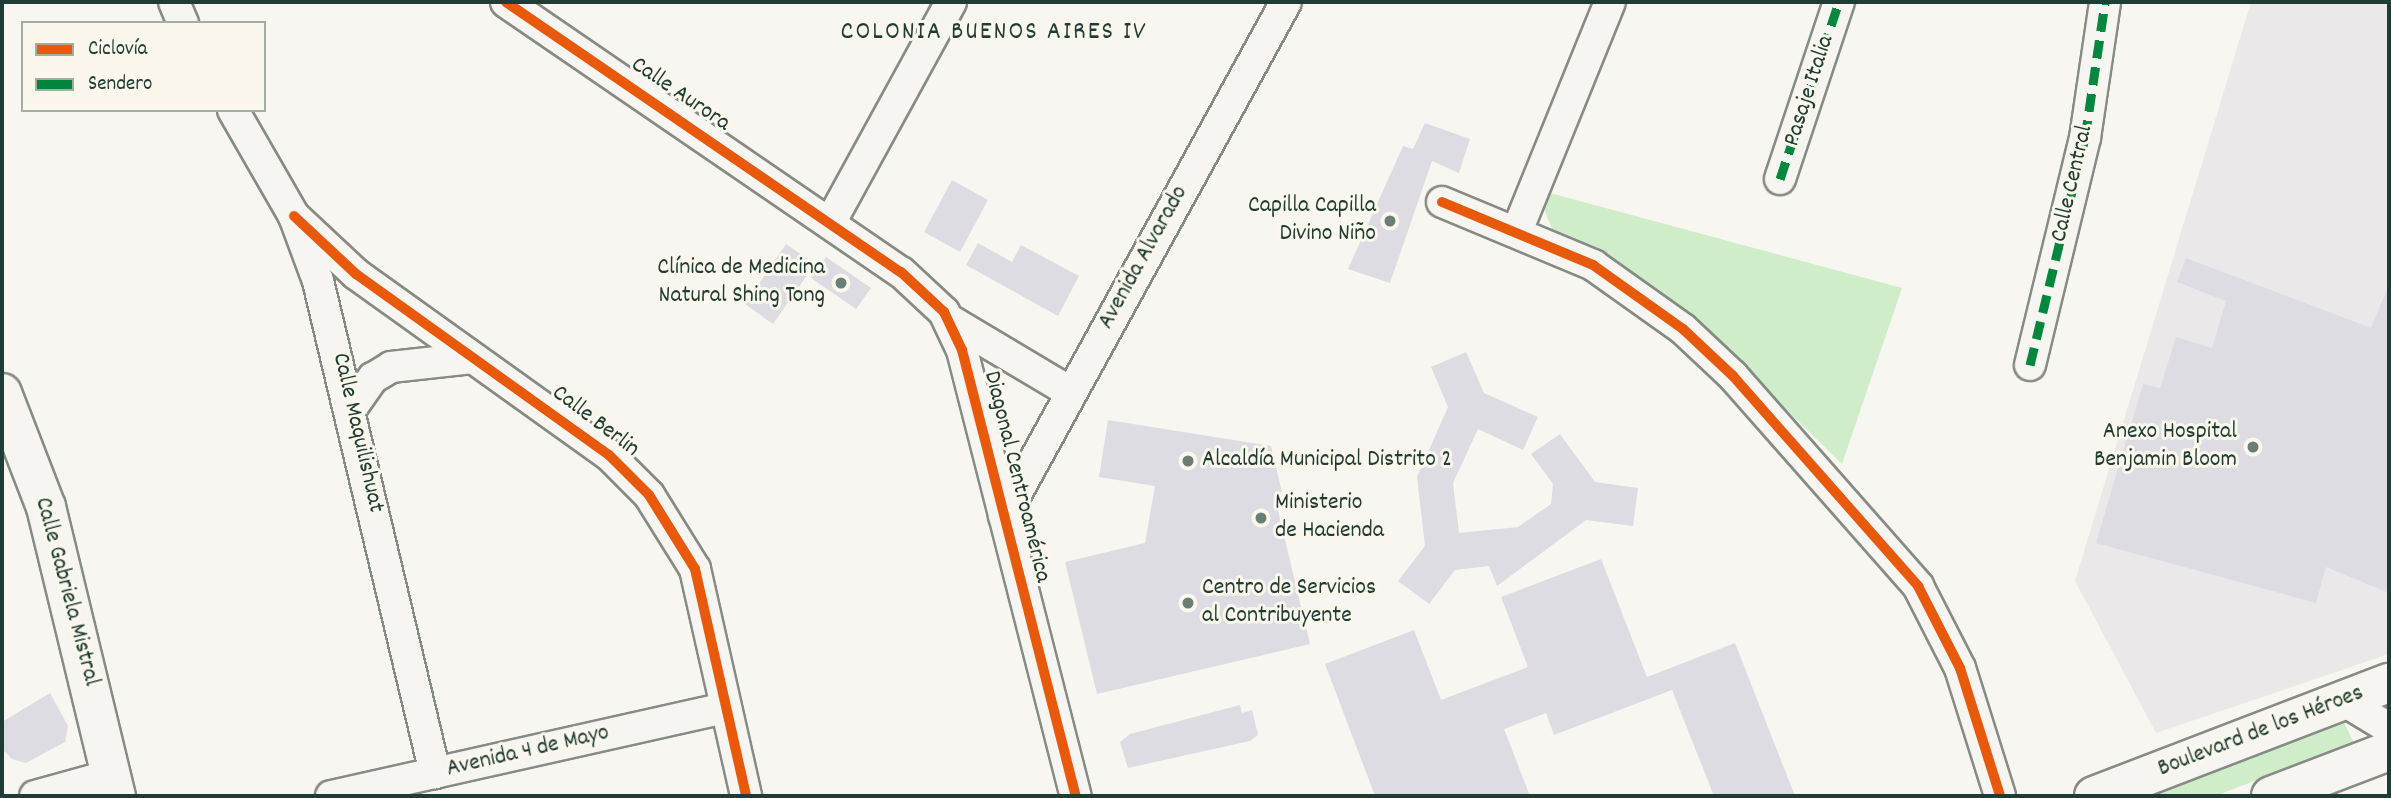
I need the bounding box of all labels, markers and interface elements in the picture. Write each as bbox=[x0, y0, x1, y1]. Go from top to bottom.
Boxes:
district label: COLONIA BUENOS AIRES IV bbox=[843, 17, 1145, 49]
legend bbox=[21, 21, 266, 112]
street label: Pasaje Italia bbox=[1779, 32, 1841, 150]
text: Ciclovía bbox=[88, 35, 147, 65]
street label: Calle Aurora bbox=[625, 51, 735, 139]
text: Sendero bbox=[88, 70, 152, 100]
street label: Calle Central bbox=[2046, 123, 2100, 245]
street label: Avenida Alvarado bbox=[1093, 181, 1195, 335]
place label: Capilla Capilla Divino Niño bbox=[1248, 193, 1376, 249]
marker: Capilla Capilla Divino Niño bbox=[1382, 213, 1398, 229]
place label: Clínica de Medicina Natural Shing Tong bbox=[657, 255, 825, 311]
marker: Clínica de Medicina Natural Shing Tong bbox=[831, 273, 851, 293]
street label: Calle Maquilishuat bbox=[325, 350, 389, 516]
street label: Diagonal Centroamérica bbox=[976, 368, 1056, 586]
street label: Calle Berlin bbox=[545, 380, 645, 464]
place label: Anexo Hospital Benjamin Bloom bbox=[2094, 419, 2237, 475]
marker: Anexo Hospital Benjamin Bloom bbox=[2243, 437, 2263, 457]
place label: Alcaldía Municipal Distrito 2 bbox=[1202, 447, 1452, 475]
marker: Alcaldía Municipal Distrito 2 bbox=[1180, 453, 1196, 469]
place label: Ministerio de Hacienda bbox=[1275, 490, 1384, 546]
street label: Calle Gabriela Mistral bbox=[27, 495, 105, 689]
marker: Ministerio de Hacienda bbox=[1253, 510, 1269, 526]
place label: Centro de Servicios al Contribuyente bbox=[1202, 575, 1376, 631]
marker: Centro de Servicios al Contribuyente bbox=[1180, 595, 1196, 611]
street label: Boulevard de los Héroes bbox=[2154, 680, 2368, 784]
street label: Avenida 4 de Mayo bbox=[444, 719, 612, 785]

